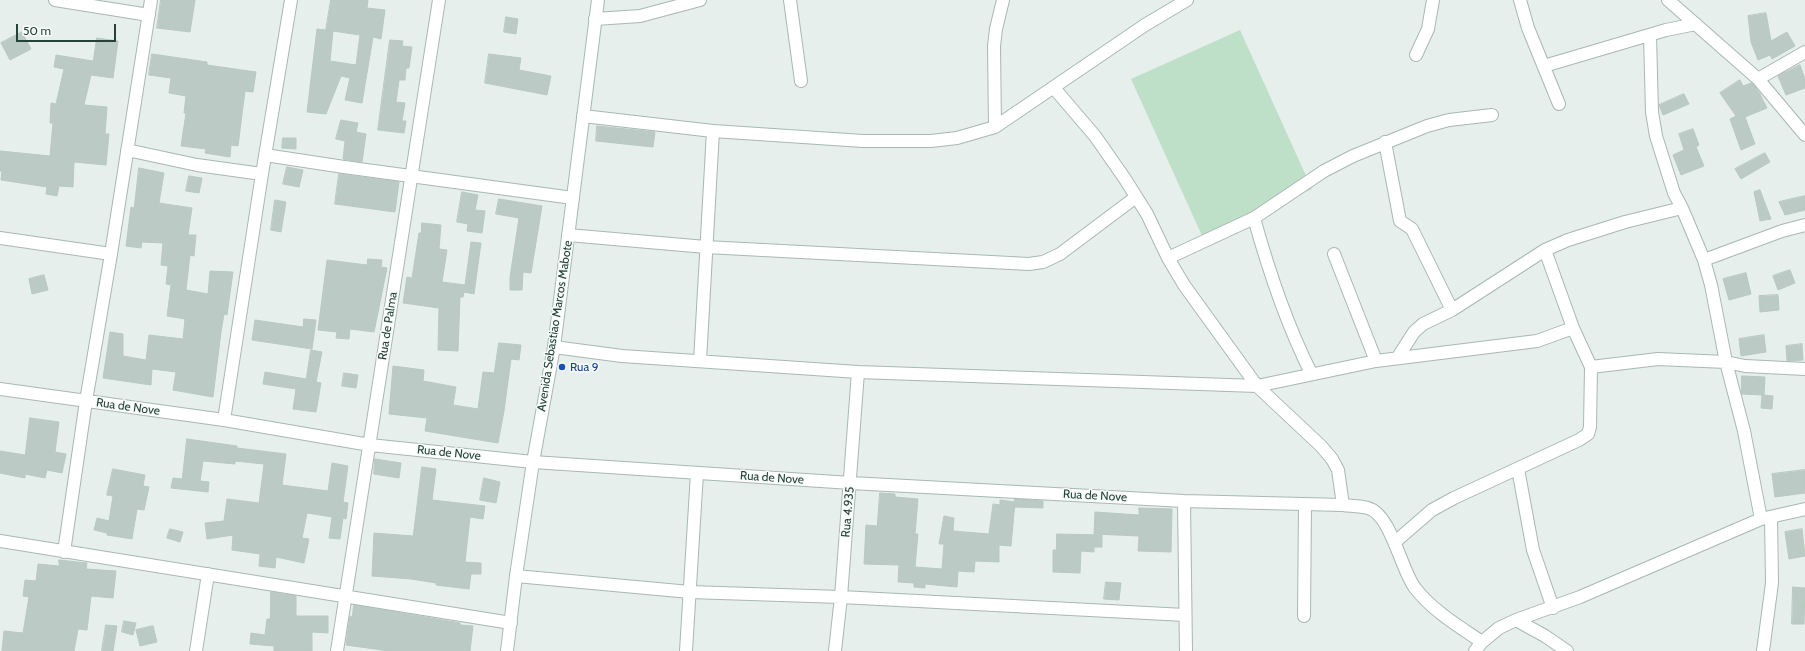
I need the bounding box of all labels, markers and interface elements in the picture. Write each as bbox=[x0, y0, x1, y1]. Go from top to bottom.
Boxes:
scale bar bbox=[18, 16, 118, 42]
text: 50 m bbox=[23, 23, 51, 38]
street label: Avenida Sebastiao Marcos Mabote bbox=[534, 239, 576, 413]
street label: Rua de Palma bbox=[375, 291, 401, 361]
place label: Rua 9 bbox=[570, 360, 599, 374]
marker: Rua 9 bbox=[557, 362, 567, 372]
street label: Rua de Nove bbox=[95, 395, 161, 419]
street label: Rua de Nove bbox=[416, 442, 482, 464]
street label: Rua de Nove bbox=[740, 469, 804, 487]
street label: Rua 4.935 bbox=[839, 486, 857, 538]
street label: Rua de Nove bbox=[1063, 487, 1127, 505]

